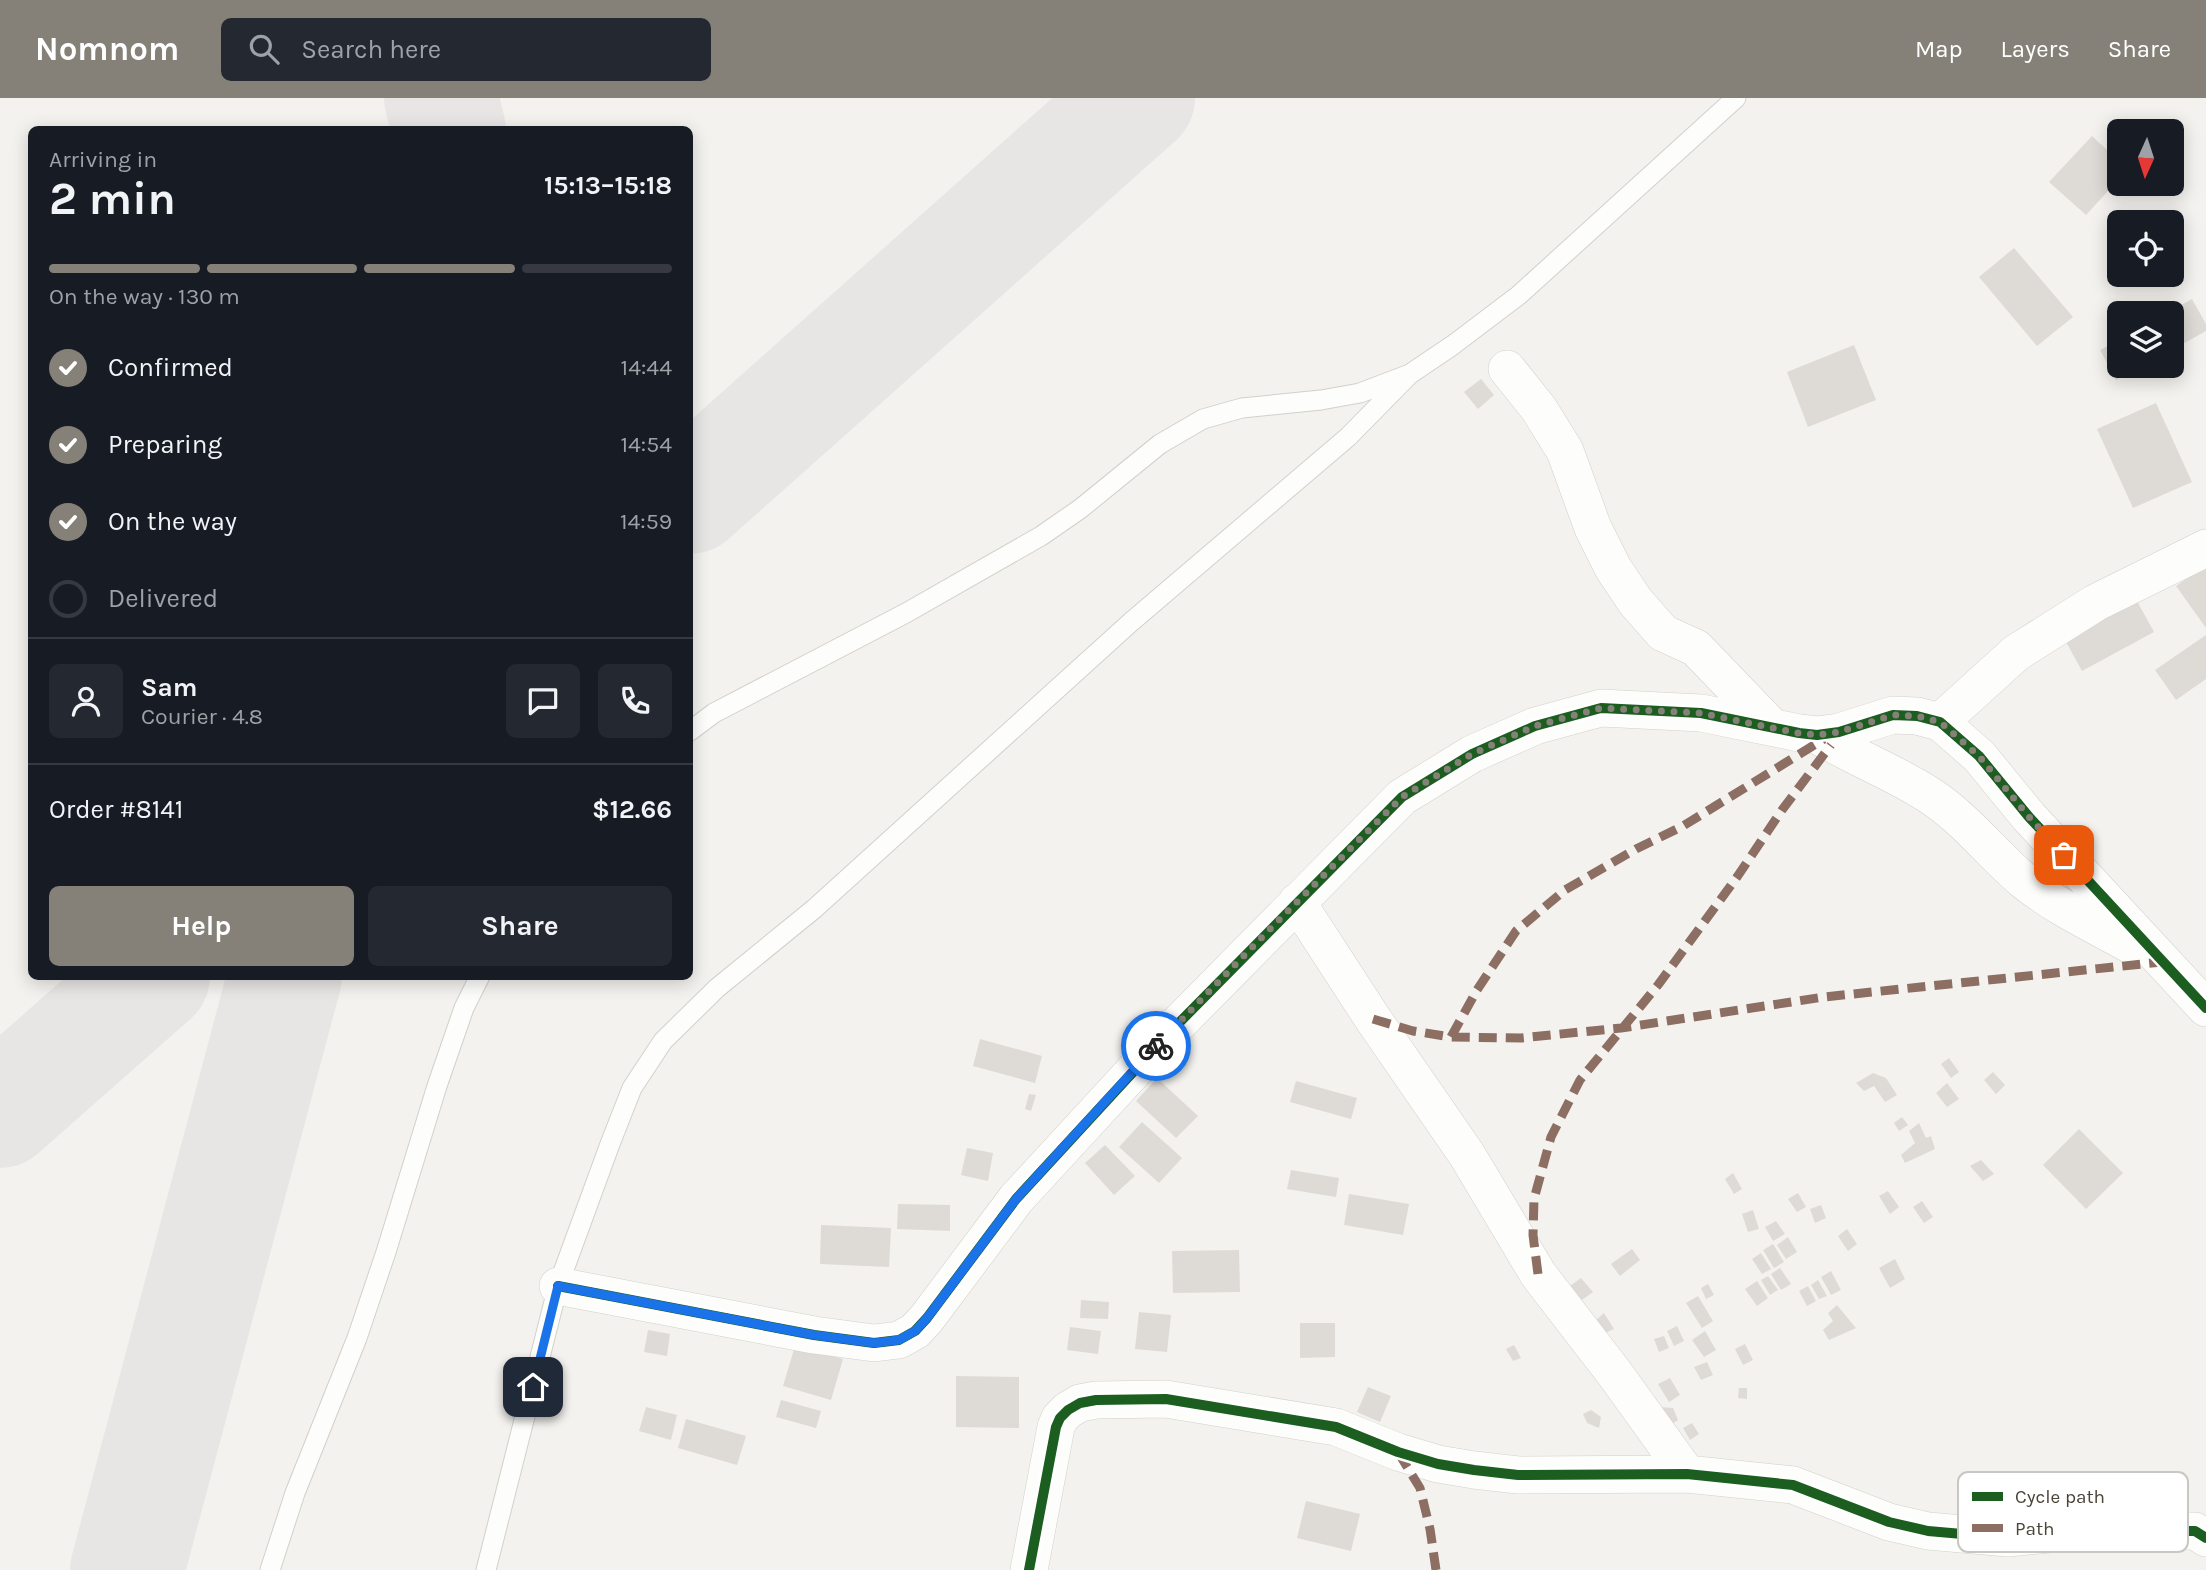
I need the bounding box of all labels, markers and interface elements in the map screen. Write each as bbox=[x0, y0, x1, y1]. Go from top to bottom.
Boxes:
search box bbox=[221, 18, 711, 81]
text: Nomnom bbox=[35, 30, 179, 68]
icon: search bbox=[245, 30, 283, 68]
text: Search here bbox=[301, 34, 441, 65]
text: Map bbox=[1915, 35, 1963, 63]
text: Layers bbox=[2001, 35, 2070, 63]
text: Share bbox=[2108, 35, 2171, 63]
north arrow bbox=[2107, 119, 2184, 196]
map controls bbox=[2107, 119, 2184, 378]
text: Arriving in bbox=[49, 146, 157, 173]
text: 15:13–15:18 bbox=[544, 170, 672, 201]
text: 2 min bbox=[49, 172, 176, 226]
button: locate bbox=[2107, 210, 2184, 287]
text: On the way · 130 m bbox=[49, 283, 240, 310]
button: layers bbox=[2107, 301, 2184, 378]
icon: check bbox=[49, 349, 87, 387]
text: Confirmed bbox=[108, 352, 233, 383]
text: 14:44 bbox=[621, 354, 672, 381]
icon: check bbox=[49, 426, 87, 464]
text: Preparing bbox=[108, 429, 222, 460]
text: 14:54 bbox=[620, 431, 672, 458]
icon: check bbox=[49, 503, 87, 541]
text: On the way bbox=[108, 506, 237, 537]
text: 14:59 bbox=[620, 508, 672, 535]
text: Delivered bbox=[108, 583, 218, 614]
button: person bbox=[49, 664, 123, 738]
button: chat bbox=[506, 664, 580, 738]
button: phone bbox=[598, 664, 672, 738]
text: Sam bbox=[141, 672, 197, 703]
text: Courier · 4.8 bbox=[141, 703, 263, 730]
text: Order #8141 bbox=[49, 794, 183, 825]
text: $12.66 bbox=[592, 794, 672, 825]
pin bbox=[2034, 825, 2094, 885]
icon: bag bbox=[2045, 836, 2083, 874]
button: Help bbox=[49, 886, 354, 966]
button: Share bbox=[368, 886, 672, 966]
courier bbox=[1121, 1011, 1191, 1081]
icon: bike bbox=[1137, 1027, 1175, 1065]
pin bbox=[503, 1357, 563, 1417]
icon: home bbox=[514, 1368, 552, 1406]
legend bbox=[1958, 1472, 2188, 1552]
text: Cycle path bbox=[2015, 1486, 2105, 1508]
text: Path bbox=[2015, 1518, 2055, 1540]

